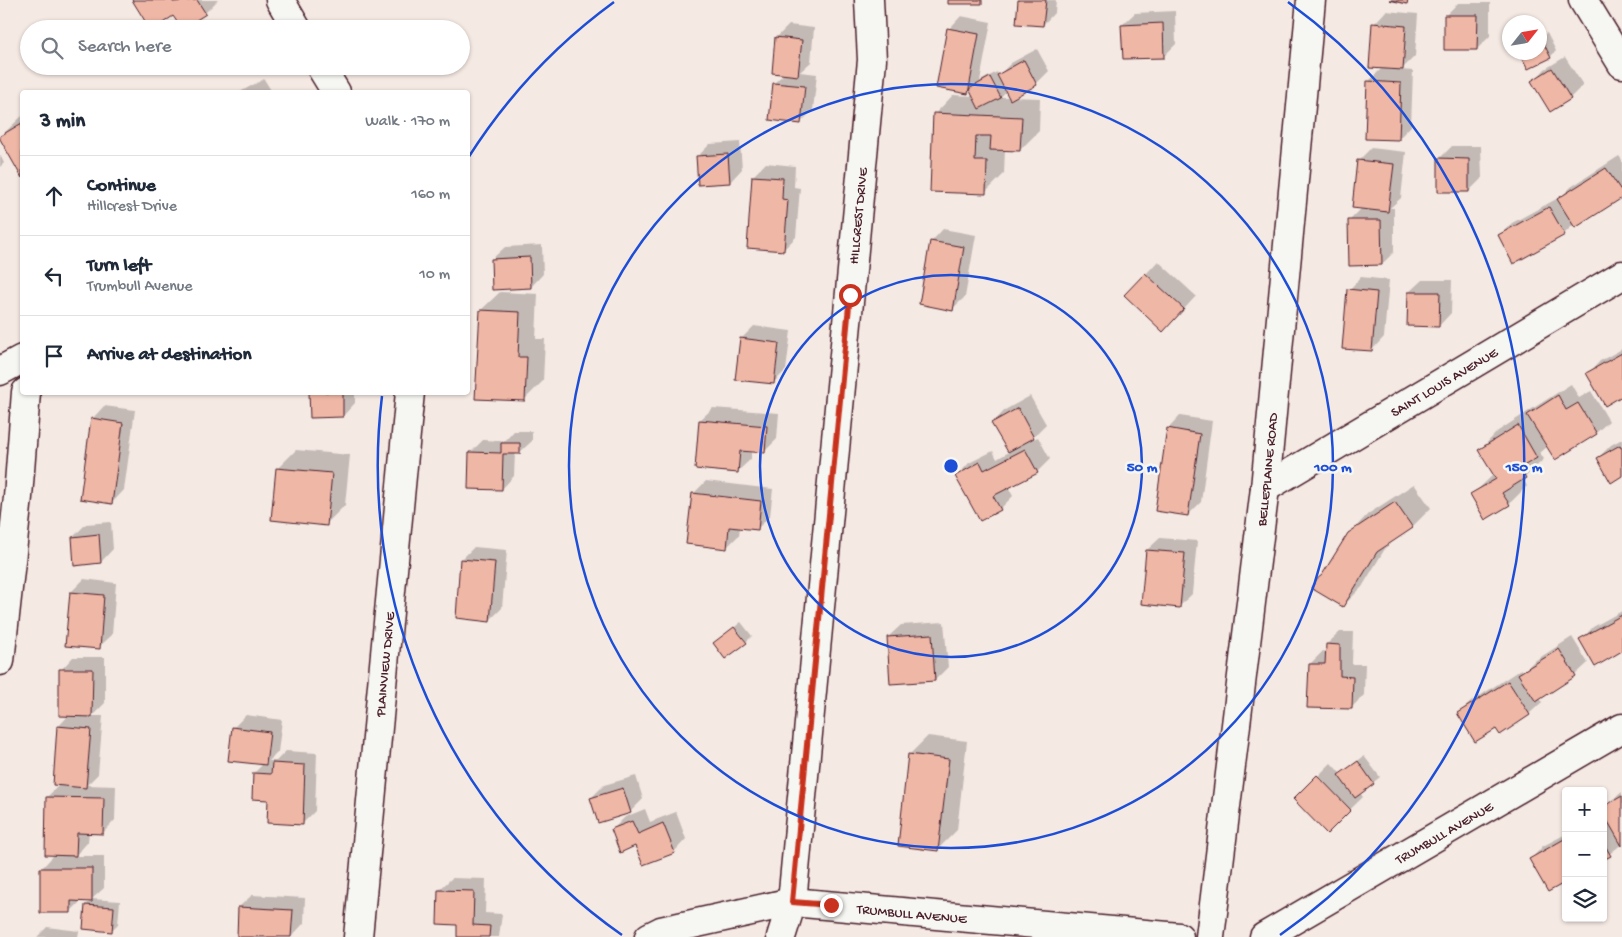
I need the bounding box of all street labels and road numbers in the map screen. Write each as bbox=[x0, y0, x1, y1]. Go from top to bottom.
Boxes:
street label: HILLCREST DRIVE bbox=[847, 166, 873, 265]
street label: SAINT LOUIS AVENUE bbox=[1388, 344, 1503, 422]
street label: BELLEPLAINE ROAD bbox=[1254, 411, 1283, 528]
street label: PLAINVIEW DRIVE bbox=[373, 610, 400, 719]
street label: TRUMBULL AVENUE bbox=[1392, 799, 1498, 870]
street label: TRUMBULL AVENUE bbox=[855, 902, 969, 929]

